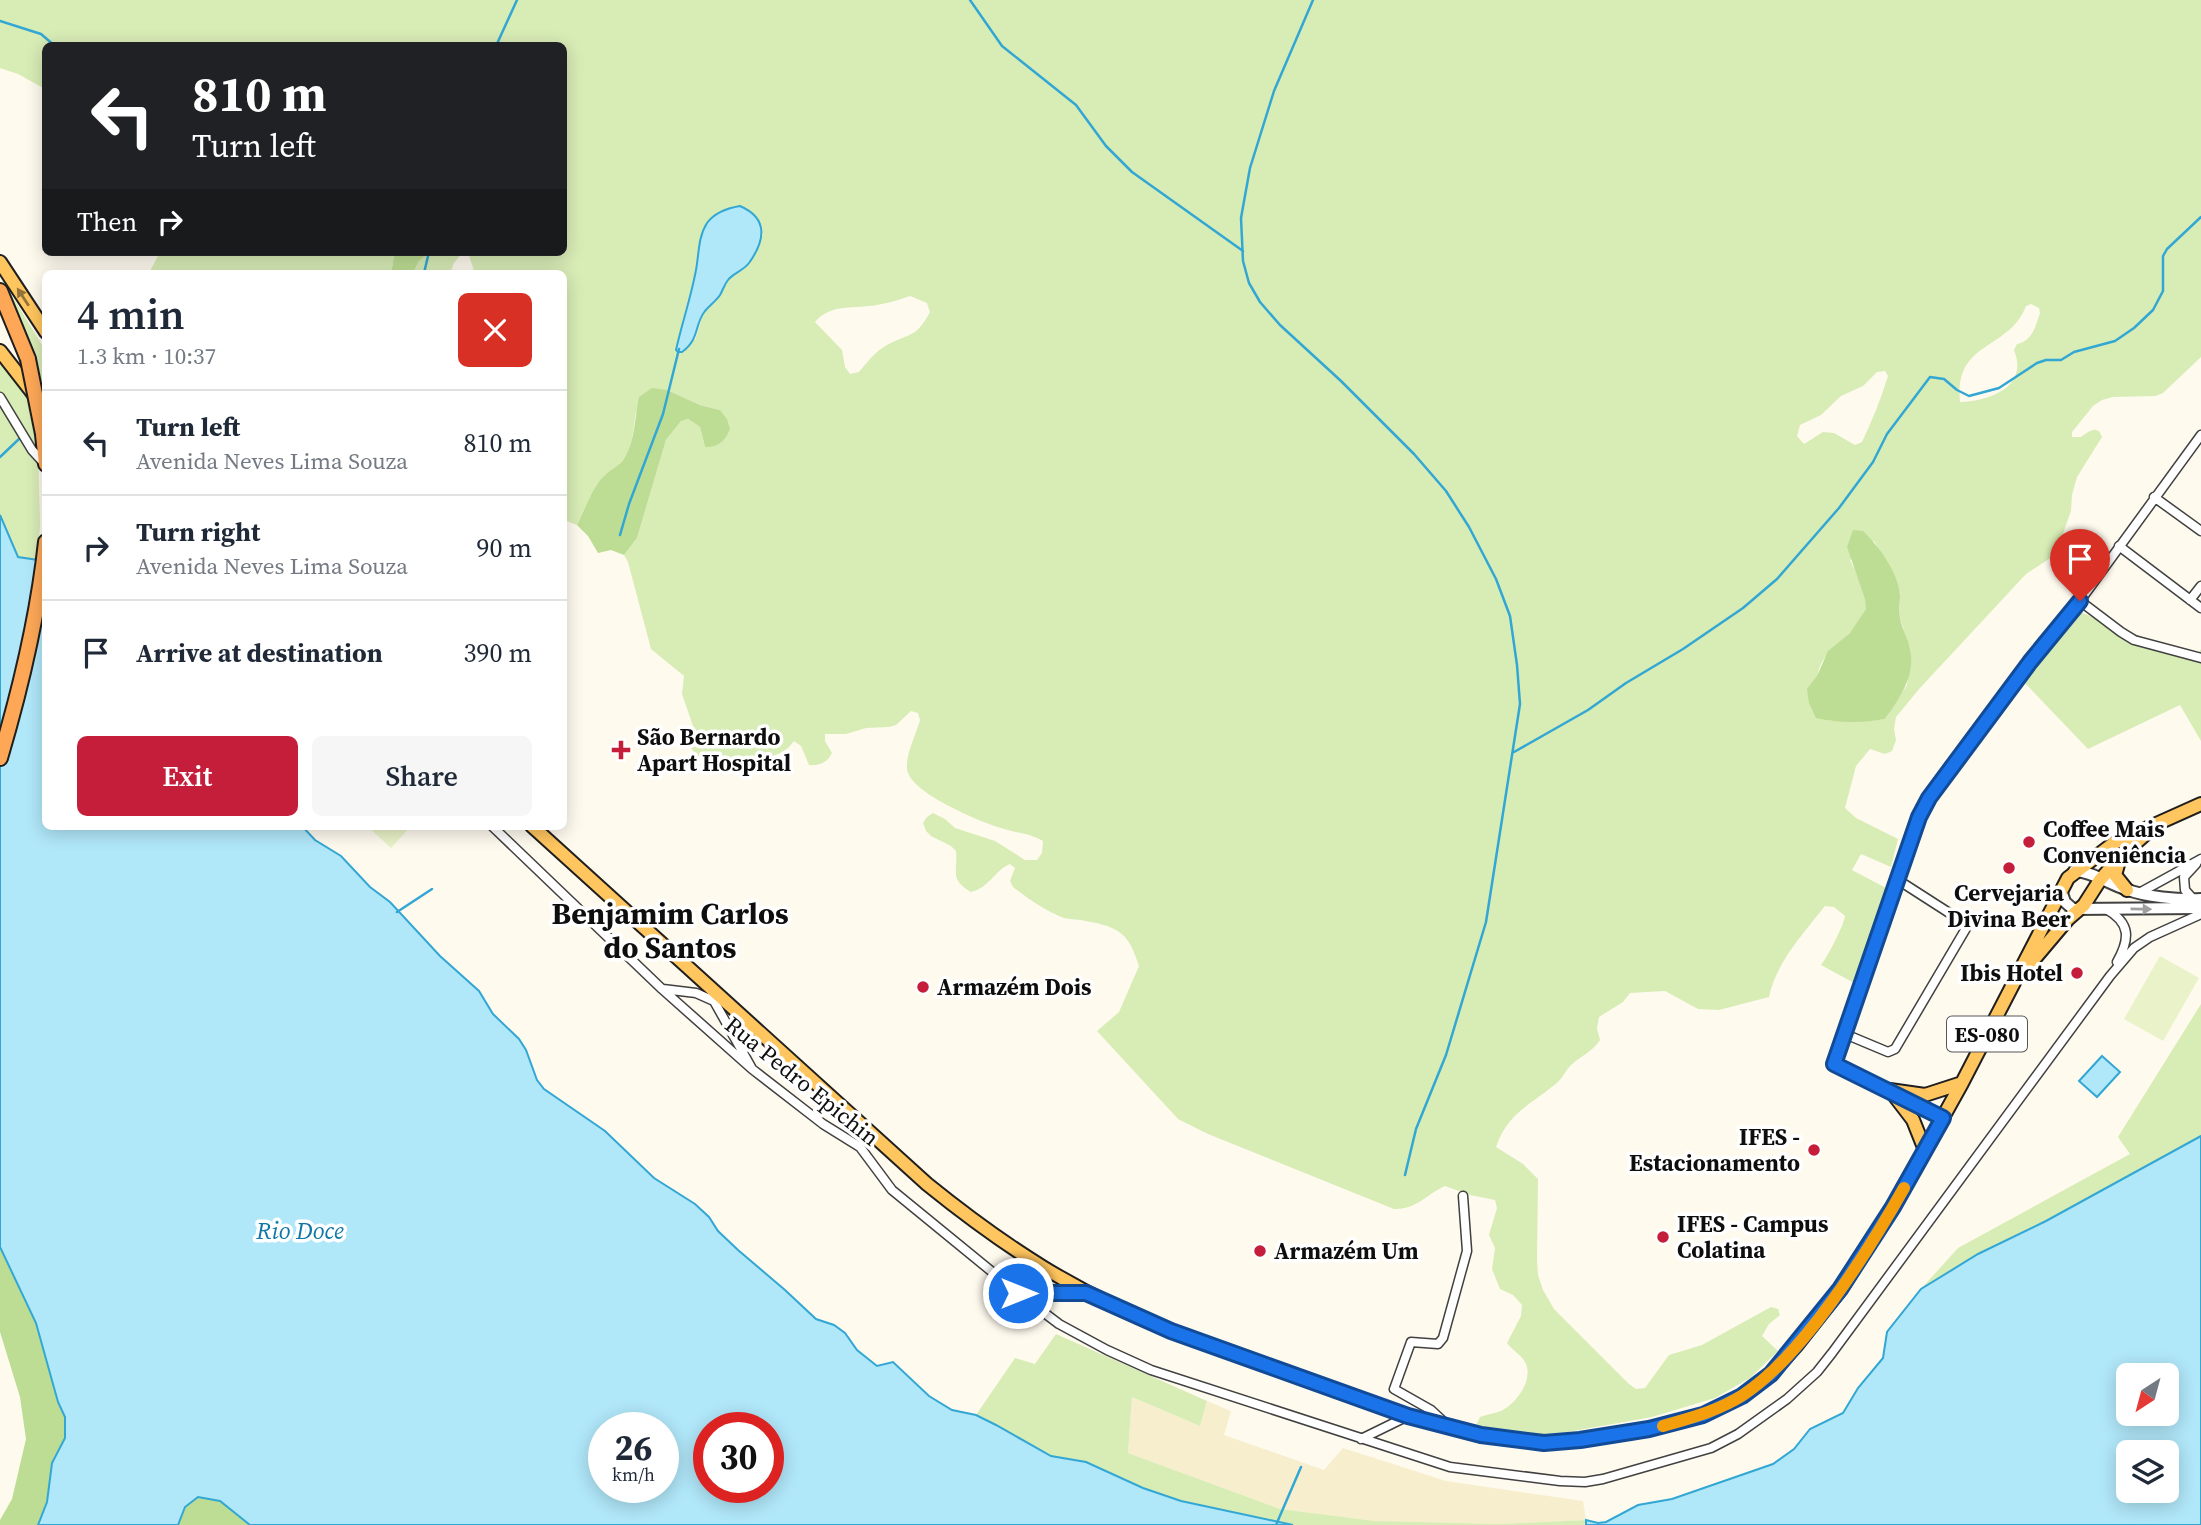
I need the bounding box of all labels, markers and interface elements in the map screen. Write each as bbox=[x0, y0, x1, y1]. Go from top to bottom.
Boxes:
text: 810 m bbox=[192, 60, 327, 127]
icon: left bbox=[77, 70, 168, 161]
text: Turn left bbox=[192, 124, 316, 168]
icon: right bbox=[151, 203, 189, 241]
text: Then bbox=[77, 204, 137, 240]
text: 4 min bbox=[77, 285, 185, 343]
one-way arrow bbox=[16, 287, 29, 307]
button: close bbox=[458, 293, 532, 367]
text: 1.3 km · 10:37 bbox=[77, 340, 216, 372]
text: Turn left bbox=[136, 409, 240, 445]
icon: left bbox=[77, 424, 115, 462]
text: 810 m bbox=[464, 425, 532, 461]
text: Avenida Neves Lima Souza bbox=[136, 445, 408, 477]
text: Turn right bbox=[136, 514, 260, 550]
icon: right bbox=[77, 529, 115, 567]
pin bbox=[2050, 529, 2110, 601]
text: 90 m bbox=[477, 530, 532, 566]
icon: arrive bbox=[2061, 540, 2099, 578]
text: Avenida Neves Lima Souza bbox=[136, 550, 408, 582]
icon: arrive bbox=[77, 634, 115, 672]
text: Arrive at destination bbox=[136, 635, 383, 671]
text: 390 m bbox=[464, 635, 532, 671]
place label: São Bernardo Apart Hospital bbox=[637, 721, 791, 779]
button: Exit bbox=[77, 736, 298, 816]
button: Share bbox=[312, 736, 532, 816]
marker: São Bernardo Apart Hospital bbox=[611, 740, 631, 760]
place label: Coffee Mais Conveniência bbox=[2043, 813, 2187, 871]
marker: Coffee Mais Conveniência bbox=[2021, 834, 2037, 850]
marker: Cervejaria Divina Beer bbox=[2001, 860, 2017, 876]
place label: Cervejaria Divina Beer bbox=[1947, 877, 2071, 935]
district label: Benjamim Carlos do Santos bbox=[551, 893, 789, 968]
one-way arrow bbox=[2131, 903, 2153, 914]
place label: Ibis Hotel bbox=[1960, 957, 2063, 989]
marker: Ibis Hotel bbox=[2069, 965, 2085, 981]
place label: Armazém Dois bbox=[937, 971, 1092, 1003]
marker: Armazém Dois bbox=[915, 979, 931, 995]
street label: Rua Pedro Epichin bbox=[718, 1009, 886, 1153]
road number: ES-080 bbox=[1947, 1016, 2027, 1052]
place label: IFES - Estacionamento bbox=[1629, 1121, 1800, 1179]
marker: IFES - Estacionamento bbox=[1806, 1142, 1822, 1158]
place label: IFES - Campus Colatina bbox=[1677, 1208, 1828, 1266]
water label: Rio Doce bbox=[255, 1214, 344, 1247]
marker: IFES - Campus Colatina bbox=[1655, 1229, 1671, 1245]
place label: Armazém Um bbox=[1274, 1235, 1419, 1267]
marker: Armazém Um bbox=[1252, 1243, 1268, 1259]
position arrow bbox=[981, 1256, 1055, 1330]
north arrow bbox=[2116, 1363, 2179, 1426]
map controls bbox=[2116, 1363, 2179, 1503]
speed limit sign: 30 bbox=[693, 1412, 784, 1503]
text: 26 bbox=[615, 1424, 652, 1472]
button: layers bbox=[2116, 1440, 2179, 1503]
text: km/h bbox=[612, 1462, 655, 1487]

